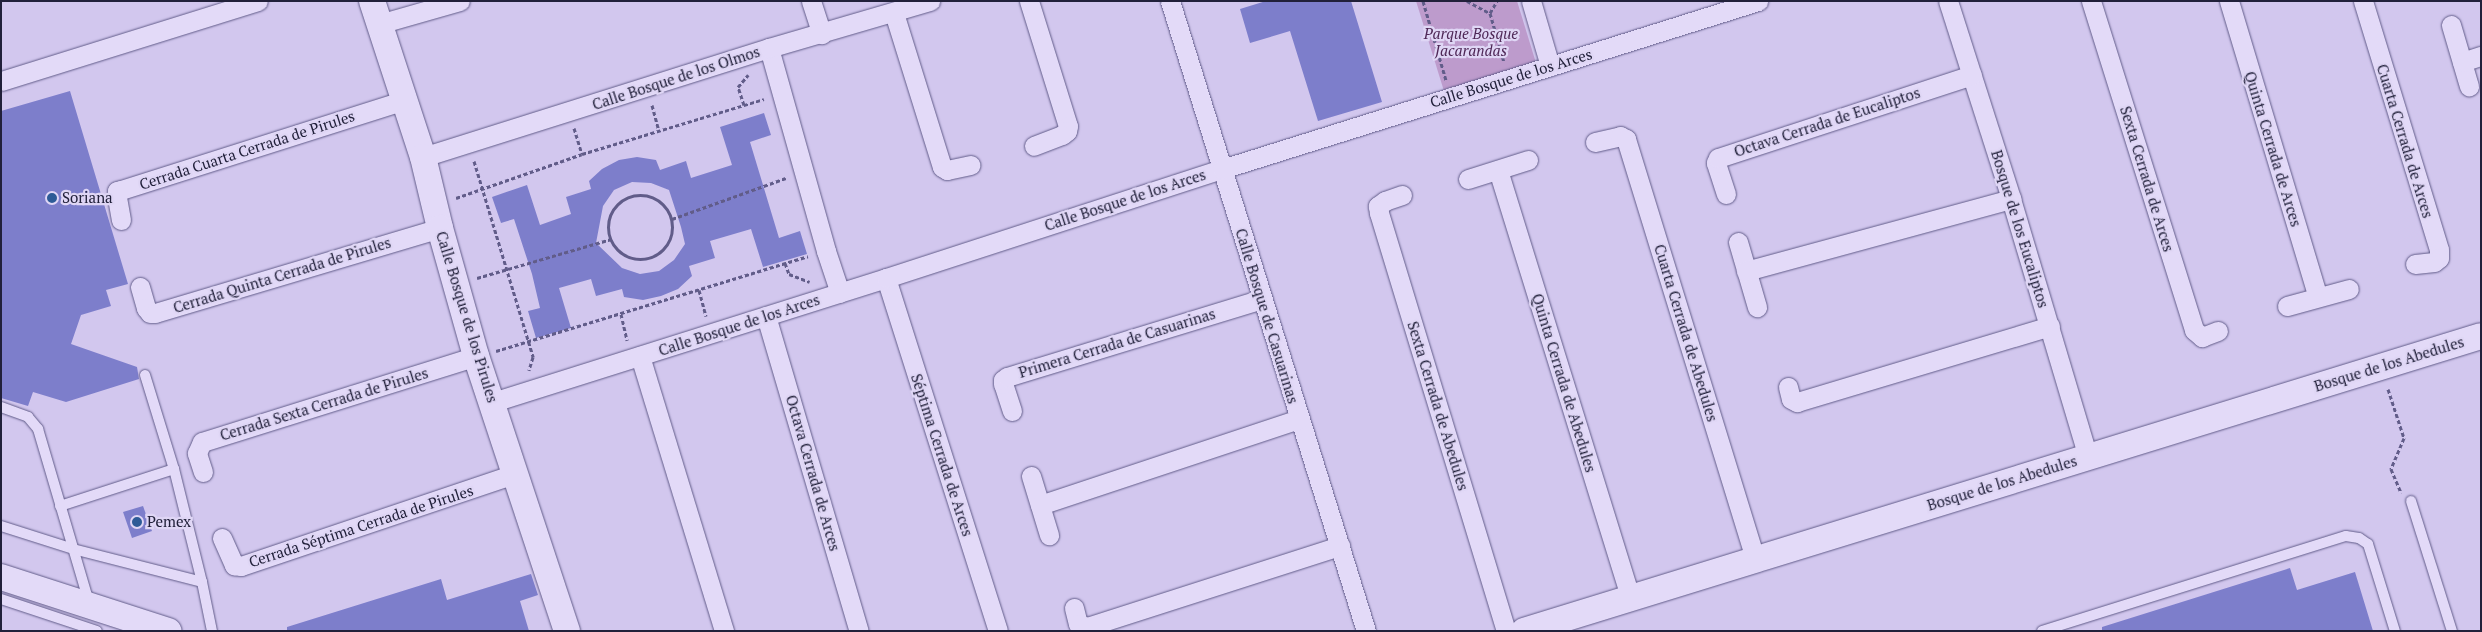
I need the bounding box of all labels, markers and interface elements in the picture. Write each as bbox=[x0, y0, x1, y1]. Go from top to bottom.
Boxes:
park label: Parque Bosque Jacarandas bbox=[1424, 24, 1518, 59]
street label: Calle Bosque de los Olmos bbox=[590, 42, 762, 114]
street label: Calle Bosque de los Arces bbox=[1428, 45, 1594, 111]
street label: Cuarta Cerrada de Arces bbox=[2373, 62, 2437, 220]
street label: Quinta Cerrada de Arces bbox=[2241, 69, 2305, 229]
street label: Octava Cerrada de Eucaliptos bbox=[1732, 83, 1922, 161]
street label: Sexta Cerrada de Arces bbox=[2116, 104, 2178, 254]
street label: Cerrada Cuarta Cerrada de Pirules bbox=[137, 107, 357, 193]
street label: Bosque de los Eucaliptos bbox=[1987, 148, 2053, 310]
street label: Calle Bosque de los Arces bbox=[1042, 165, 1208, 235]
place label: Soriana bbox=[62, 189, 113, 207]
marker: Soriana bbox=[46, 192, 58, 204]
street label: Calle Bosque de Casuarinas bbox=[1232, 226, 1302, 406]
street label: Calle Bosque de los Pirules bbox=[432, 229, 502, 405]
street label: Cerrada Quinta Cerrada de Pirules bbox=[171, 233, 393, 317]
street label: Cuarta Cerrada de Abedules bbox=[1650, 242, 1722, 424]
street label: Calle Bosque de los Arces bbox=[656, 290, 822, 360]
street label: Quinta Cerrada de Abedules bbox=[1528, 291, 1600, 475]
street label: Primera Cerrada de Casuarinas bbox=[1016, 304, 1218, 382]
street label: Sexta Cerrada de Abedules bbox=[1404, 319, 1472, 493]
street label: Bosque de los Abedules bbox=[2312, 333, 2466, 395]
street label: Cerrada Sexta Cerrada de Pirules bbox=[218, 364, 430, 444]
street label: Séptima Cerrada de Arces bbox=[907, 371, 977, 539]
street label: Octava Cerrada de Arces bbox=[782, 393, 844, 553]
street label: Bosque de los Abedules bbox=[1925, 452, 2079, 514]
street label: Cerrada Séptima Cerrada de Pirules bbox=[246, 481, 476, 571]
place label: Pemex bbox=[147, 513, 191, 531]
marker: Pemex bbox=[131, 516, 143, 528]

